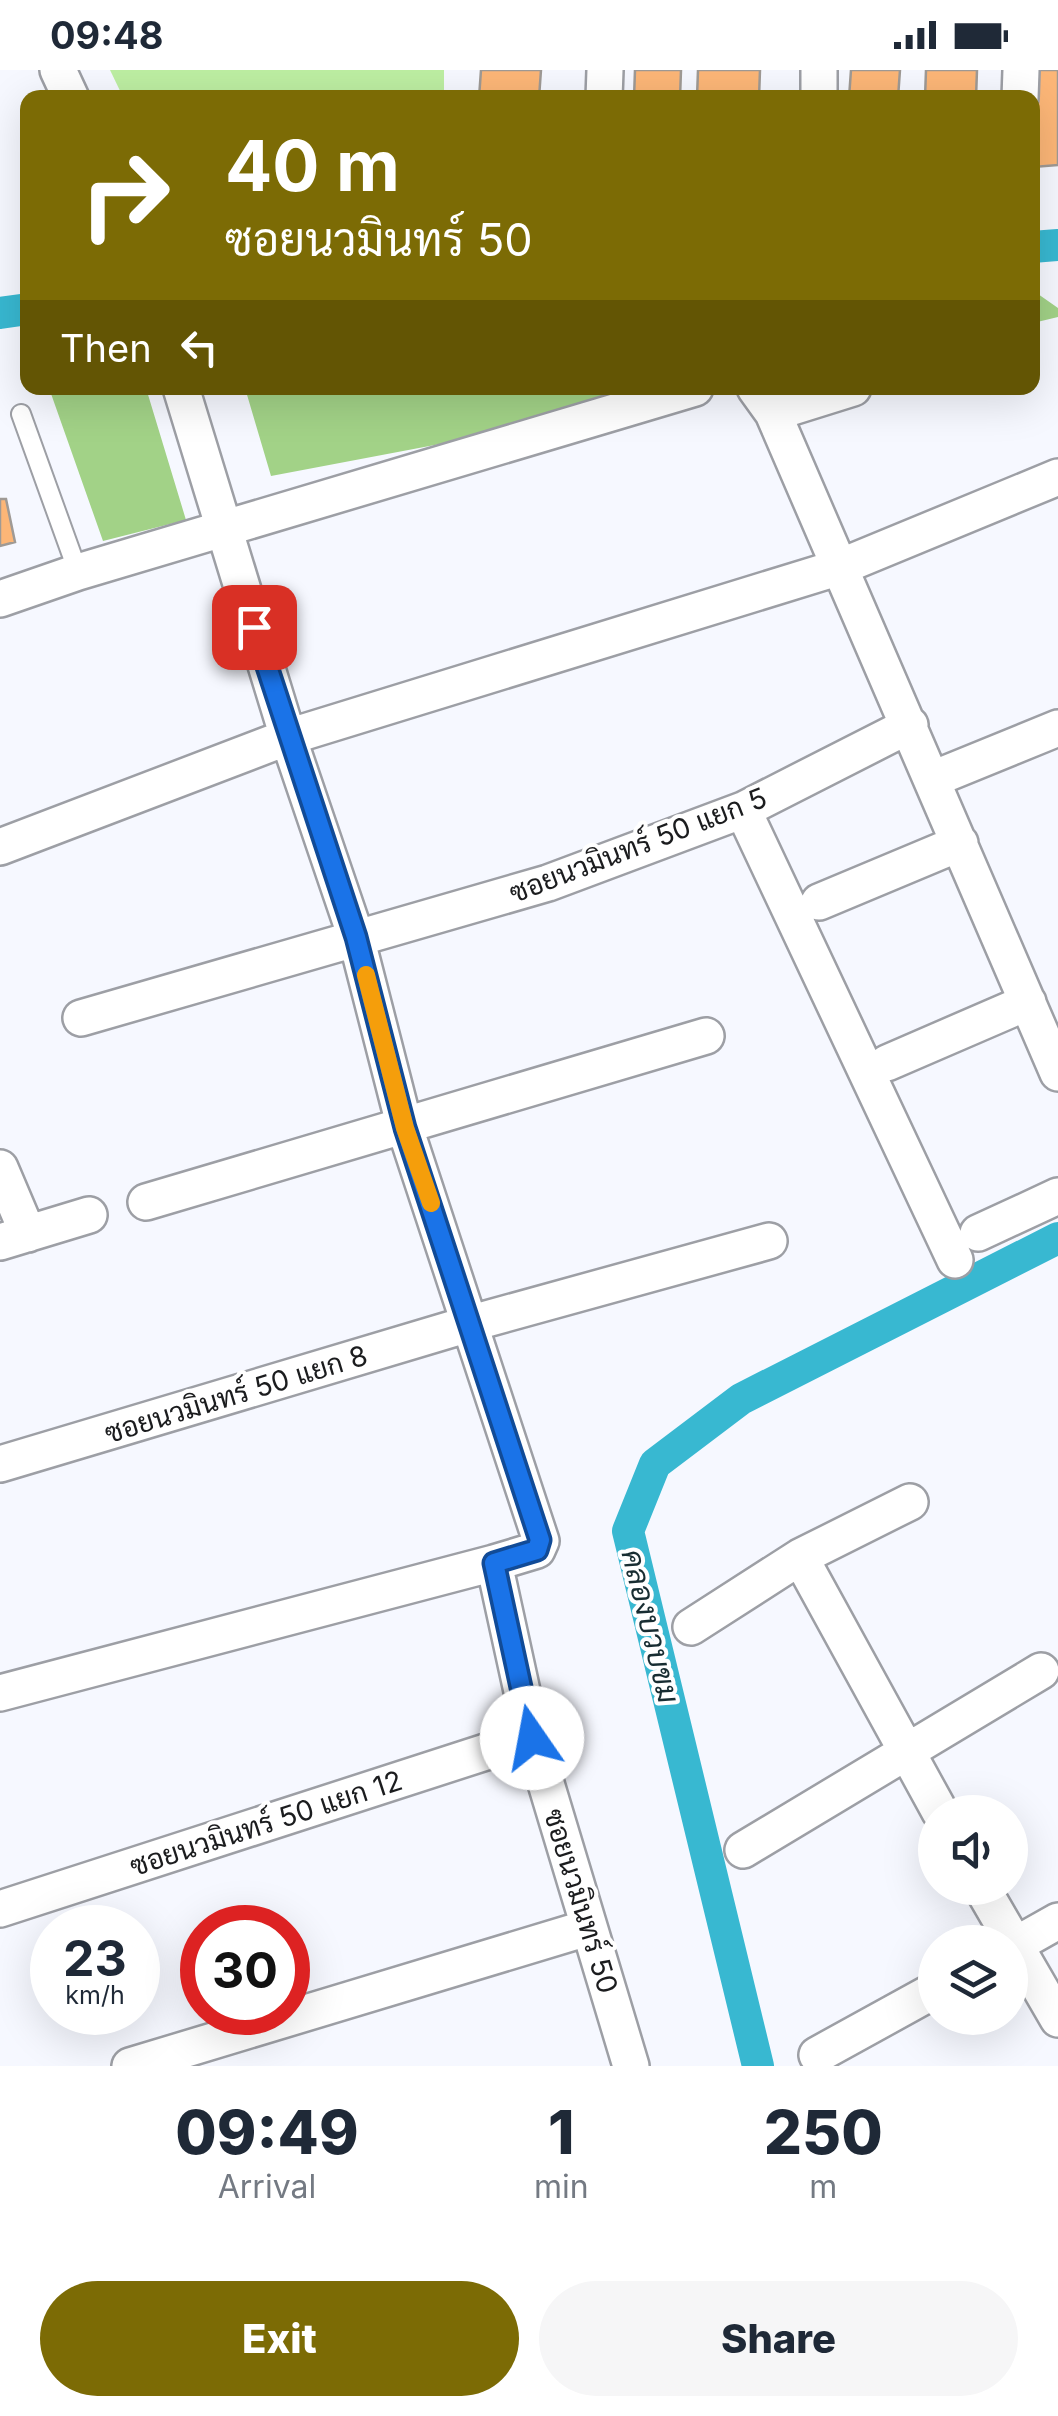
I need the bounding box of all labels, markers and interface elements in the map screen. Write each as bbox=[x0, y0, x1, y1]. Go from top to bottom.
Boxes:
text: 09:48 bbox=[50, 12, 163, 58]
text: 40 m bbox=[225, 123, 400, 208]
icon: right bbox=[60, 130, 190, 260]
text: ซอยนวมินทร์ 50 bbox=[225, 212, 533, 267]
icon: left bbox=[172, 320, 227, 375]
text: Then bbox=[60, 325, 152, 371]
pin bbox=[212, 585, 297, 670]
icon: arrive bbox=[227, 600, 282, 655]
street label: ซอยนวมินทร์ 50 แยก 5 bbox=[504, 778, 771, 910]
street label: ซอยนวมินทร์ 50 แยก 8 bbox=[100, 1336, 371, 1450]
water label: คลองบวบขม bbox=[615, 1545, 687, 1707]
position arrow bbox=[480, 1686, 584, 1790]
street label: ซอยนวมินทร์ 50 แยก 12 bbox=[125, 1761, 406, 1883]
map controls bbox=[918, 1795, 1028, 2035]
button: sound bbox=[918, 1795, 1028, 1905]
street label: ซอยนวมินทร์ 50 bbox=[537, 1804, 627, 1997]
speed limit sign: 30 bbox=[180, 1905, 310, 2035]
button: layers bbox=[918, 1925, 1028, 2035]
text: 23 bbox=[63, 1928, 127, 1988]
text: km/h bbox=[65, 1980, 125, 2010]
text: 09:49 bbox=[175, 2096, 359, 2168]
text: 1 bbox=[548, 2096, 574, 2168]
text: 250 bbox=[764, 2096, 883, 2168]
text: Arrival bbox=[218, 2167, 316, 2206]
text: min bbox=[534, 2167, 589, 2206]
text: m bbox=[809, 2167, 837, 2206]
button: Exit bbox=[40, 2281, 519, 2396]
button: Share bbox=[539, 2281, 1018, 2396]

